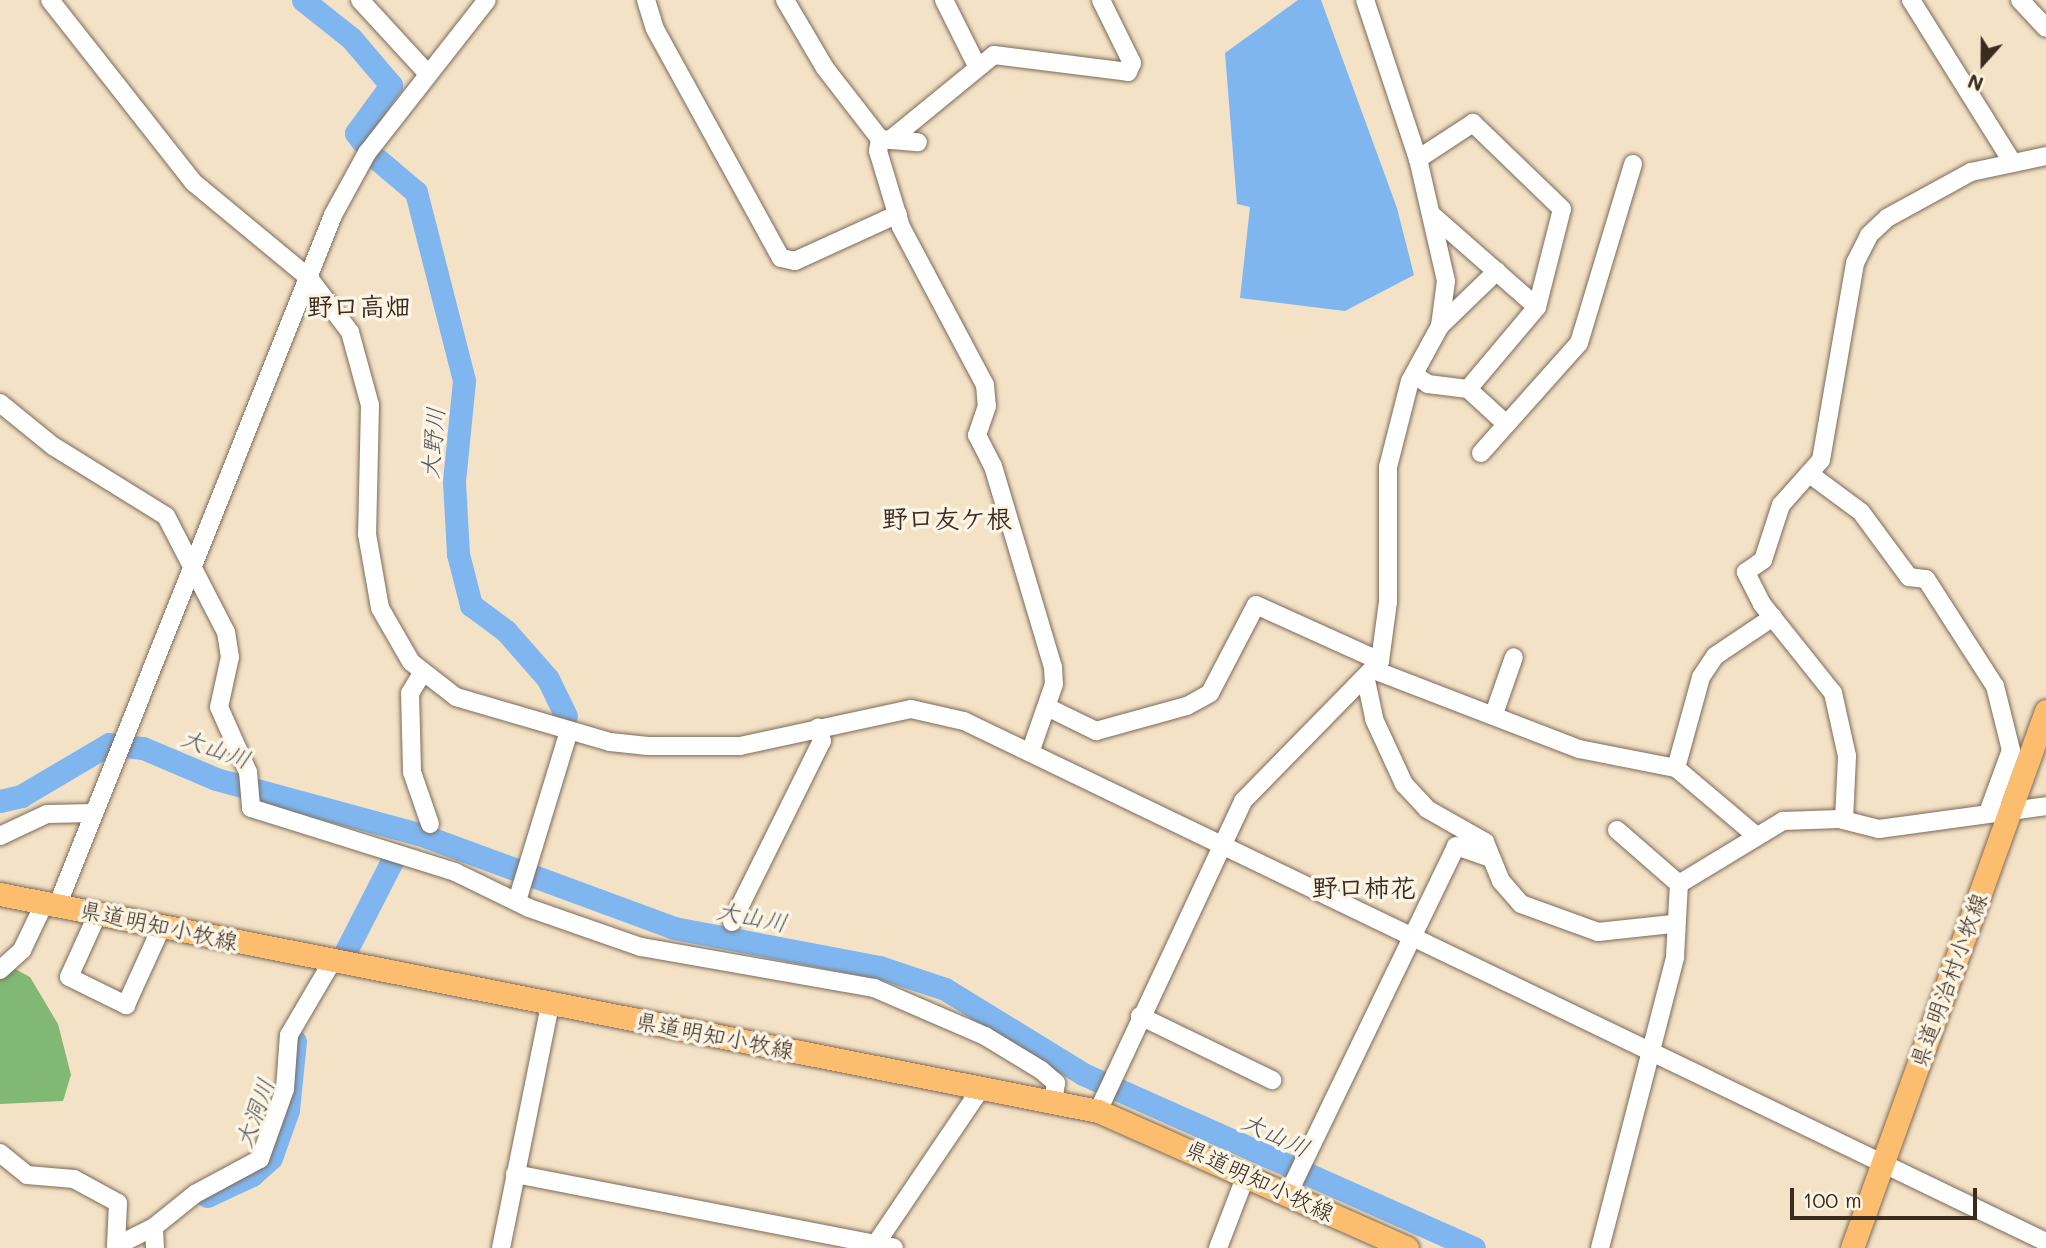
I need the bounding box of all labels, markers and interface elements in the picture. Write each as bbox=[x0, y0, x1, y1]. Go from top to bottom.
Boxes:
north arrow bbox=[1948, 28, 2018, 98]
text: N bbox=[1964, 69, 1987, 97]
district label: 野口高畑 bbox=[307, 291, 411, 323]
water label: 大野川 bbox=[415, 406, 449, 480]
district label: 野口友ケ根 bbox=[882, 503, 1012, 535]
water label: 大山川 bbox=[177, 722, 255, 774]
district label: 野口柿花 bbox=[1312, 872, 1416, 904]
street label: 県道明治村小牧線 bbox=[1904, 889, 1992, 1071]
street label: 県道明知小牧線 bbox=[77, 895, 241, 955]
water label: 大山川 bbox=[714, 895, 790, 937]
street label: 県道明知小牧線 bbox=[633, 1006, 797, 1064]
water label: 大洞川 bbox=[228, 1074, 280, 1152]
water label: 大山川 bbox=[1237, 1106, 1315, 1162]
street label: 県道明知小牧線 bbox=[1181, 1133, 1339, 1227]
scale bar bbox=[1794, 1174, 1981, 1218]
text: 100 m bbox=[1803, 1186, 1862, 1213]

